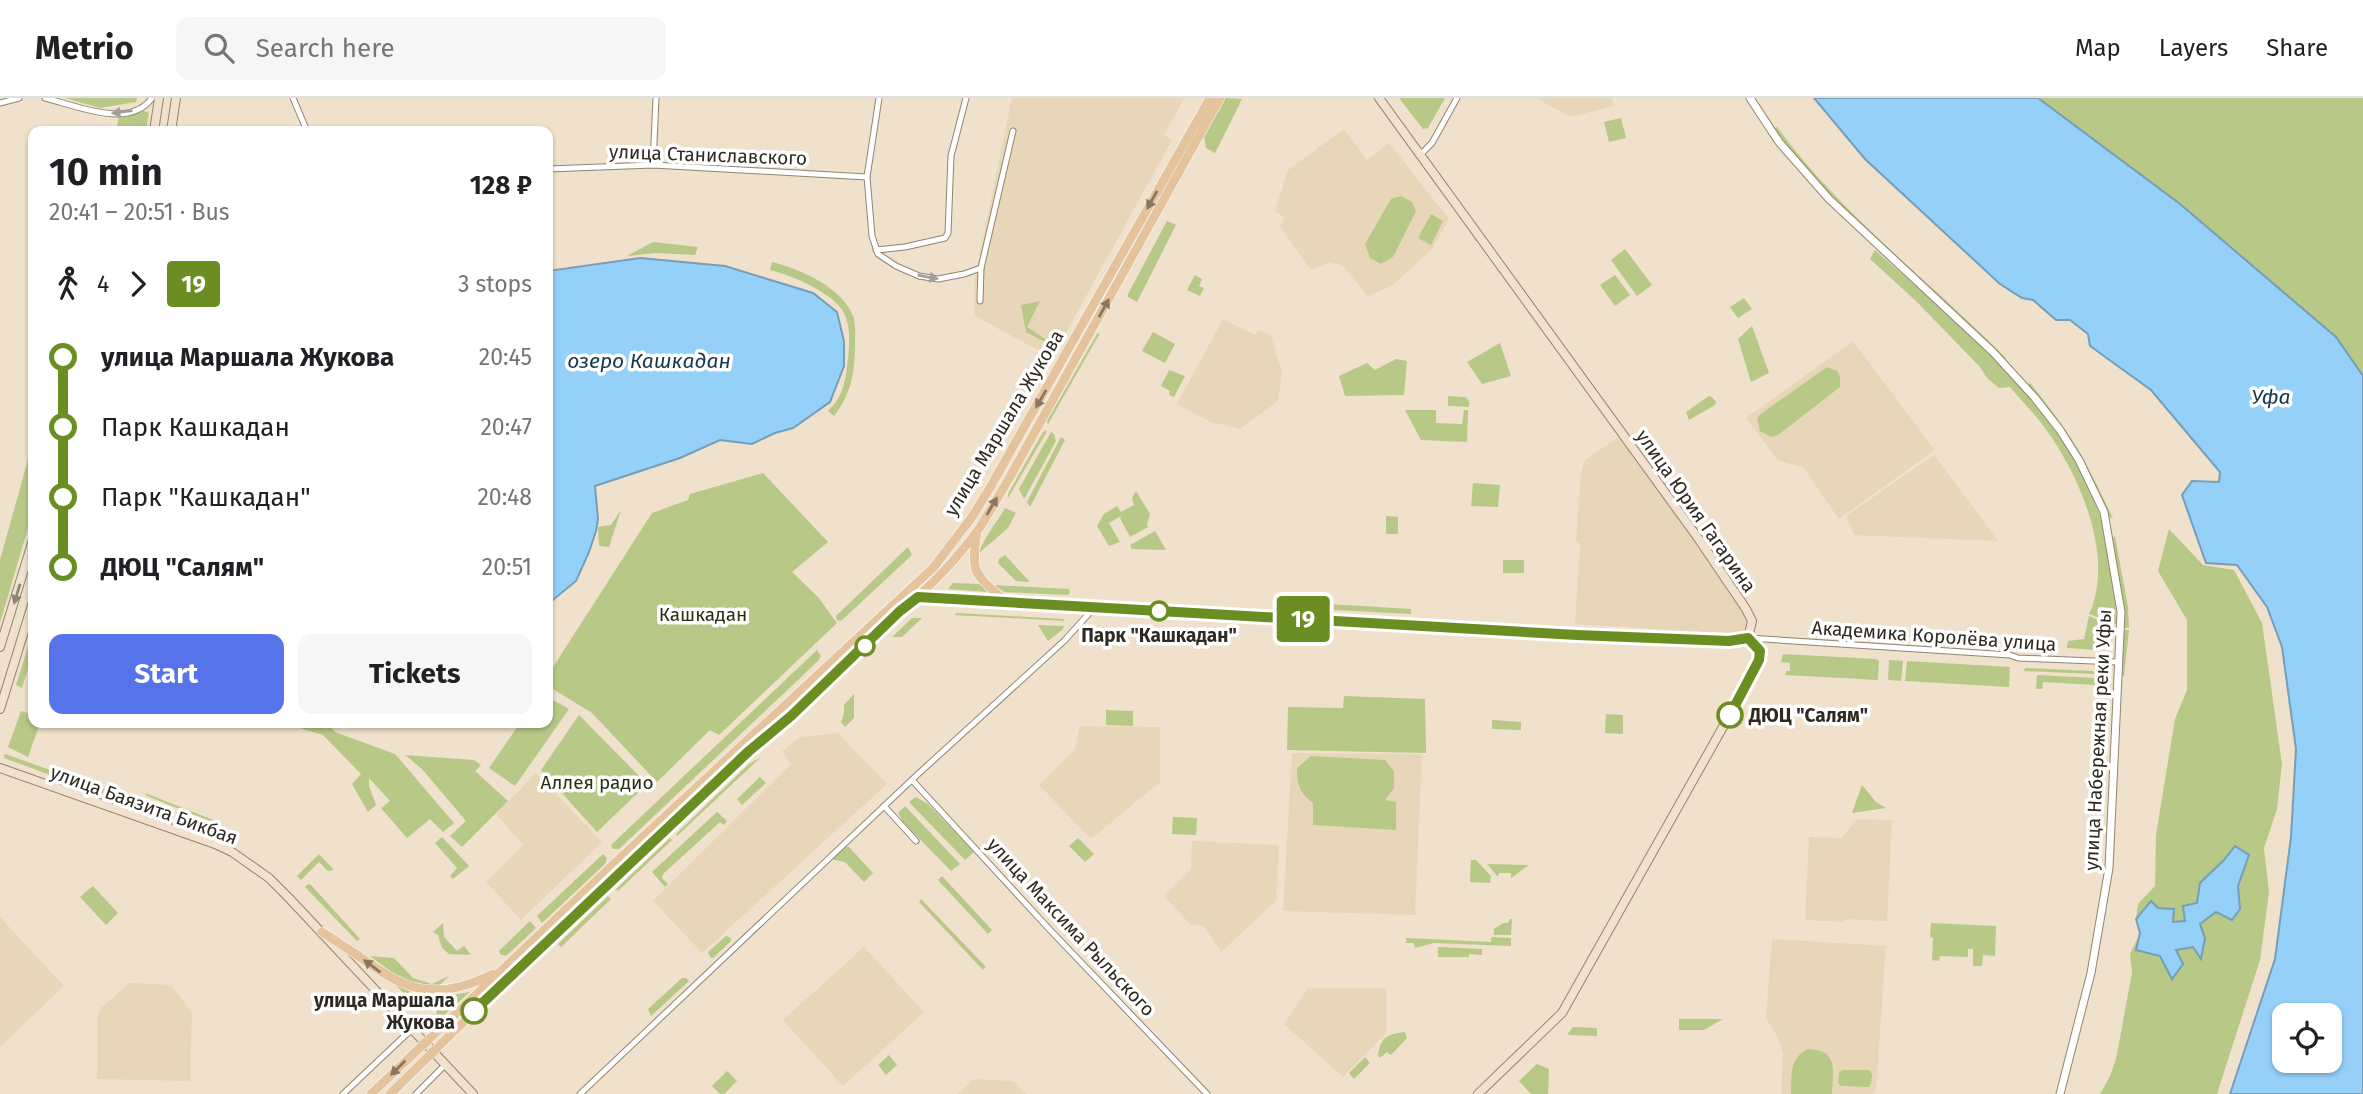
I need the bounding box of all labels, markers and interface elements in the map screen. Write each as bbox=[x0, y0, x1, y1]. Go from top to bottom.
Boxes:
search box bbox=[176, 17, 666, 80]
text: Metrio bbox=[35, 28, 134, 68]
icon: search bbox=[200, 29, 238, 67]
text: Search here bbox=[256, 33, 395, 64]
text: Map bbox=[2075, 34, 2121, 62]
text: Layers bbox=[2159, 34, 2228, 62]
text: Share bbox=[2266, 34, 2328, 62]
one-way arrow bbox=[111, 107, 133, 118]
street label: улица Станиславского bbox=[609, 140, 807, 170]
text: 10 min bbox=[49, 149, 163, 195]
text: 128 ₽ bbox=[470, 170, 532, 201]
one-way arrow bbox=[1146, 191, 1158, 210]
text: 20:41 – 20:51 · Bus bbox=[49, 198, 230, 226]
icon: walk bbox=[49, 265, 87, 303]
icon: forward bbox=[119, 265, 157, 303]
text: 4 bbox=[97, 270, 109, 298]
text: 19 bbox=[181, 270, 206, 298]
text: 3 stops bbox=[458, 270, 532, 298]
one-way arrow bbox=[917, 271, 939, 282]
one-way arrow bbox=[1098, 298, 1110, 318]
street label: улица Маршала Жукова bbox=[939, 326, 1069, 520]
text: улица Маршала Жукова bbox=[101, 342, 394, 373]
text: 20:45 bbox=[479, 343, 532, 371]
water label: озеро Кашкадан bbox=[567, 348, 731, 374]
water label: Уфа bbox=[2251, 384, 2291, 410]
one-way arrow bbox=[1035, 389, 1047, 408]
text: Парк Кашкадан bbox=[101, 412, 290, 443]
text: 20:47 bbox=[480, 413, 532, 441]
street label: улица Юрия Гагарина bbox=[1631, 425, 1761, 597]
text: Парк "Кашкадан" bbox=[101, 482, 311, 513]
text: 20:48 bbox=[477, 483, 532, 511]
one-way arrow bbox=[986, 496, 998, 516]
text: ДЮЦ "Салям" bbox=[101, 552, 264, 583]
text: 20:51 bbox=[482, 553, 532, 581]
one-way arrow bbox=[11, 583, 21, 604]
line badge: 19 bbox=[1272, 596, 1334, 642]
marker: Парк "Кашкадан" bbox=[1149, 601, 1169, 621]
park label: Кашкадан bbox=[659, 603, 747, 626]
text: 19 bbox=[1291, 605, 1315, 633]
street label: улица Набережная реки Уфы bbox=[2080, 609, 2116, 871]
street label: Академика Королёва улица bbox=[1811, 616, 2057, 656]
place label: Парк "Кашкадан" bbox=[1081, 624, 1237, 647]
button: Start bbox=[49, 634, 284, 714]
button: Tickets bbox=[298, 634, 532, 714]
unlabelled marker bbox=[855, 636, 875, 656]
marker: ДЮЦ "Салям" bbox=[1717, 702, 1743, 728]
place label: ДЮЦ "Салям" bbox=[1748, 704, 1868, 727]
street label: улица Баязита Бикбая bbox=[47, 760, 241, 850]
park label: Аллея радио bbox=[541, 771, 653, 794]
street label: улица Максима Рыльского bbox=[982, 833, 1160, 1021]
one-way arrow bbox=[363, 959, 381, 973]
place label: улица Маршала Жукова bbox=[313, 989, 455, 1034]
marker: улица Маршала Жукова bbox=[461, 998, 487, 1024]
map controls bbox=[2272, 1003, 2342, 1073]
button: locate bbox=[2272, 1003, 2342, 1073]
one-way arrow bbox=[389, 1059, 406, 1076]

